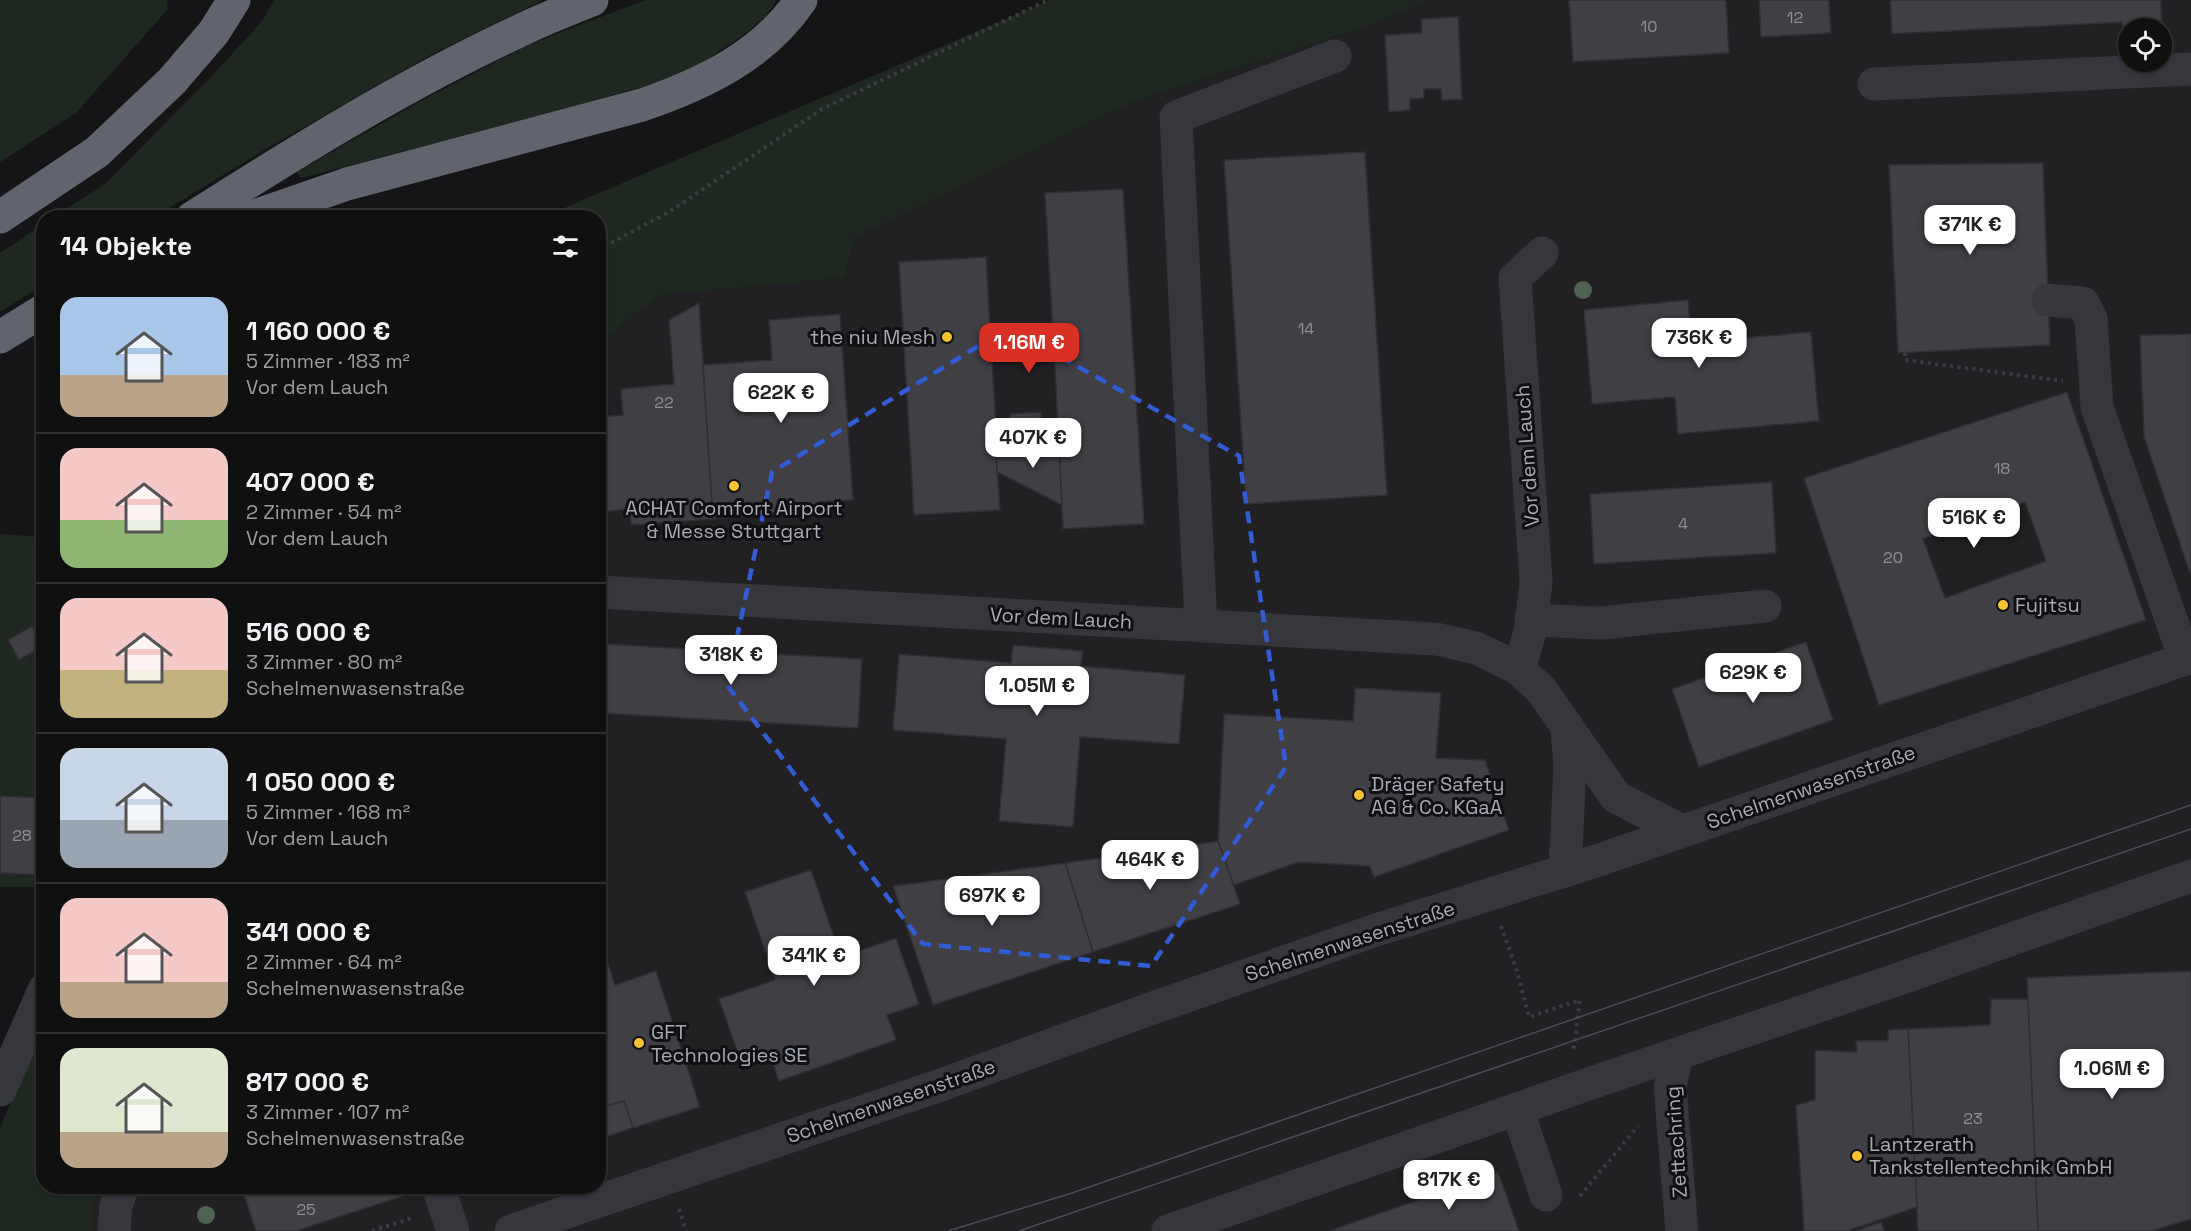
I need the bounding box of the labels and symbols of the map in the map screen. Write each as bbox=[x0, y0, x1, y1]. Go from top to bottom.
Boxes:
house number: 12 bbox=[1787, 7, 1803, 28]
house number: 10 bbox=[1641, 16, 1657, 37]
pin: 371K € bbox=[1921, 205, 2019, 256]
house number: 14 bbox=[1298, 318, 1314, 339]
pin: 736K € bbox=[1650, 318, 1748, 369]
pin: 1.16M € bbox=[974, 323, 1084, 374]
place label: the niu Mesh bbox=[810, 324, 935, 350]
marker: the niu Mesh bbox=[940, 330, 954, 344]
pin: 622K € bbox=[732, 373, 830, 424]
street label: Vor dem Lauch bbox=[1509, 384, 1545, 528]
house number: 22 bbox=[654, 392, 674, 413]
pin: 407K € bbox=[984, 418, 1082, 469]
house number: 18 bbox=[1994, 458, 2010, 479]
marker: ACHAT Comfort Airport & Messe Stuttgart bbox=[727, 479, 741, 493]
place label: ACHAT Comfort Airport & Messe Stuttgart bbox=[625, 495, 843, 544]
pin: 516K € bbox=[1925, 498, 2023, 549]
house number: 4 bbox=[1678, 513, 1688, 534]
house number: 20 bbox=[1883, 547, 1903, 568]
place label: Fujitsu bbox=[2015, 592, 2080, 618]
marker: Fujitsu bbox=[1996, 598, 2010, 612]
street label: Vor dem Lauch bbox=[989, 601, 1133, 635]
pin: 318K € bbox=[682, 635, 780, 686]
pin: 629K € bbox=[1704, 653, 1802, 704]
pin: 1.05M € bbox=[982, 666, 1092, 717]
street label: Schelmenwasenstraße bbox=[1703, 739, 1919, 835]
place label: Dräger Safety AG & Co. KGaA bbox=[1371, 771, 1504, 820]
marker: Dräger Safety AG & Co. KGaA bbox=[1352, 788, 1366, 802]
house number: 28 bbox=[12, 825, 32, 846]
pin: 464K € bbox=[1101, 840, 1199, 891]
pin: 697K € bbox=[943, 876, 1041, 927]
street label: Schelmenwasenstraße bbox=[1242, 895, 1458, 987]
pin: 341K € bbox=[765, 936, 863, 987]
place label: GFT Technologies SE bbox=[651, 1019, 807, 1068]
marker: GFT Technologies SE bbox=[632, 1036, 646, 1050]
pin: 1.06M € bbox=[2057, 1049, 2167, 1100]
street label: Schelmenwasenstraße bbox=[783, 1053, 999, 1149]
street label: Zettachring bbox=[1659, 1085, 1693, 1199]
house number: 23 bbox=[1963, 1108, 1983, 1129]
place label: Lantzerath Tankstellentechnik GmbH bbox=[1869, 1131, 2112, 1180]
marker: Lantzerath Tankstellentechnik GmbH bbox=[1850, 1149, 1864, 1163]
pin: 817K € bbox=[1400, 1160, 1498, 1211]
house number: 25 bbox=[296, 1199, 316, 1220]

